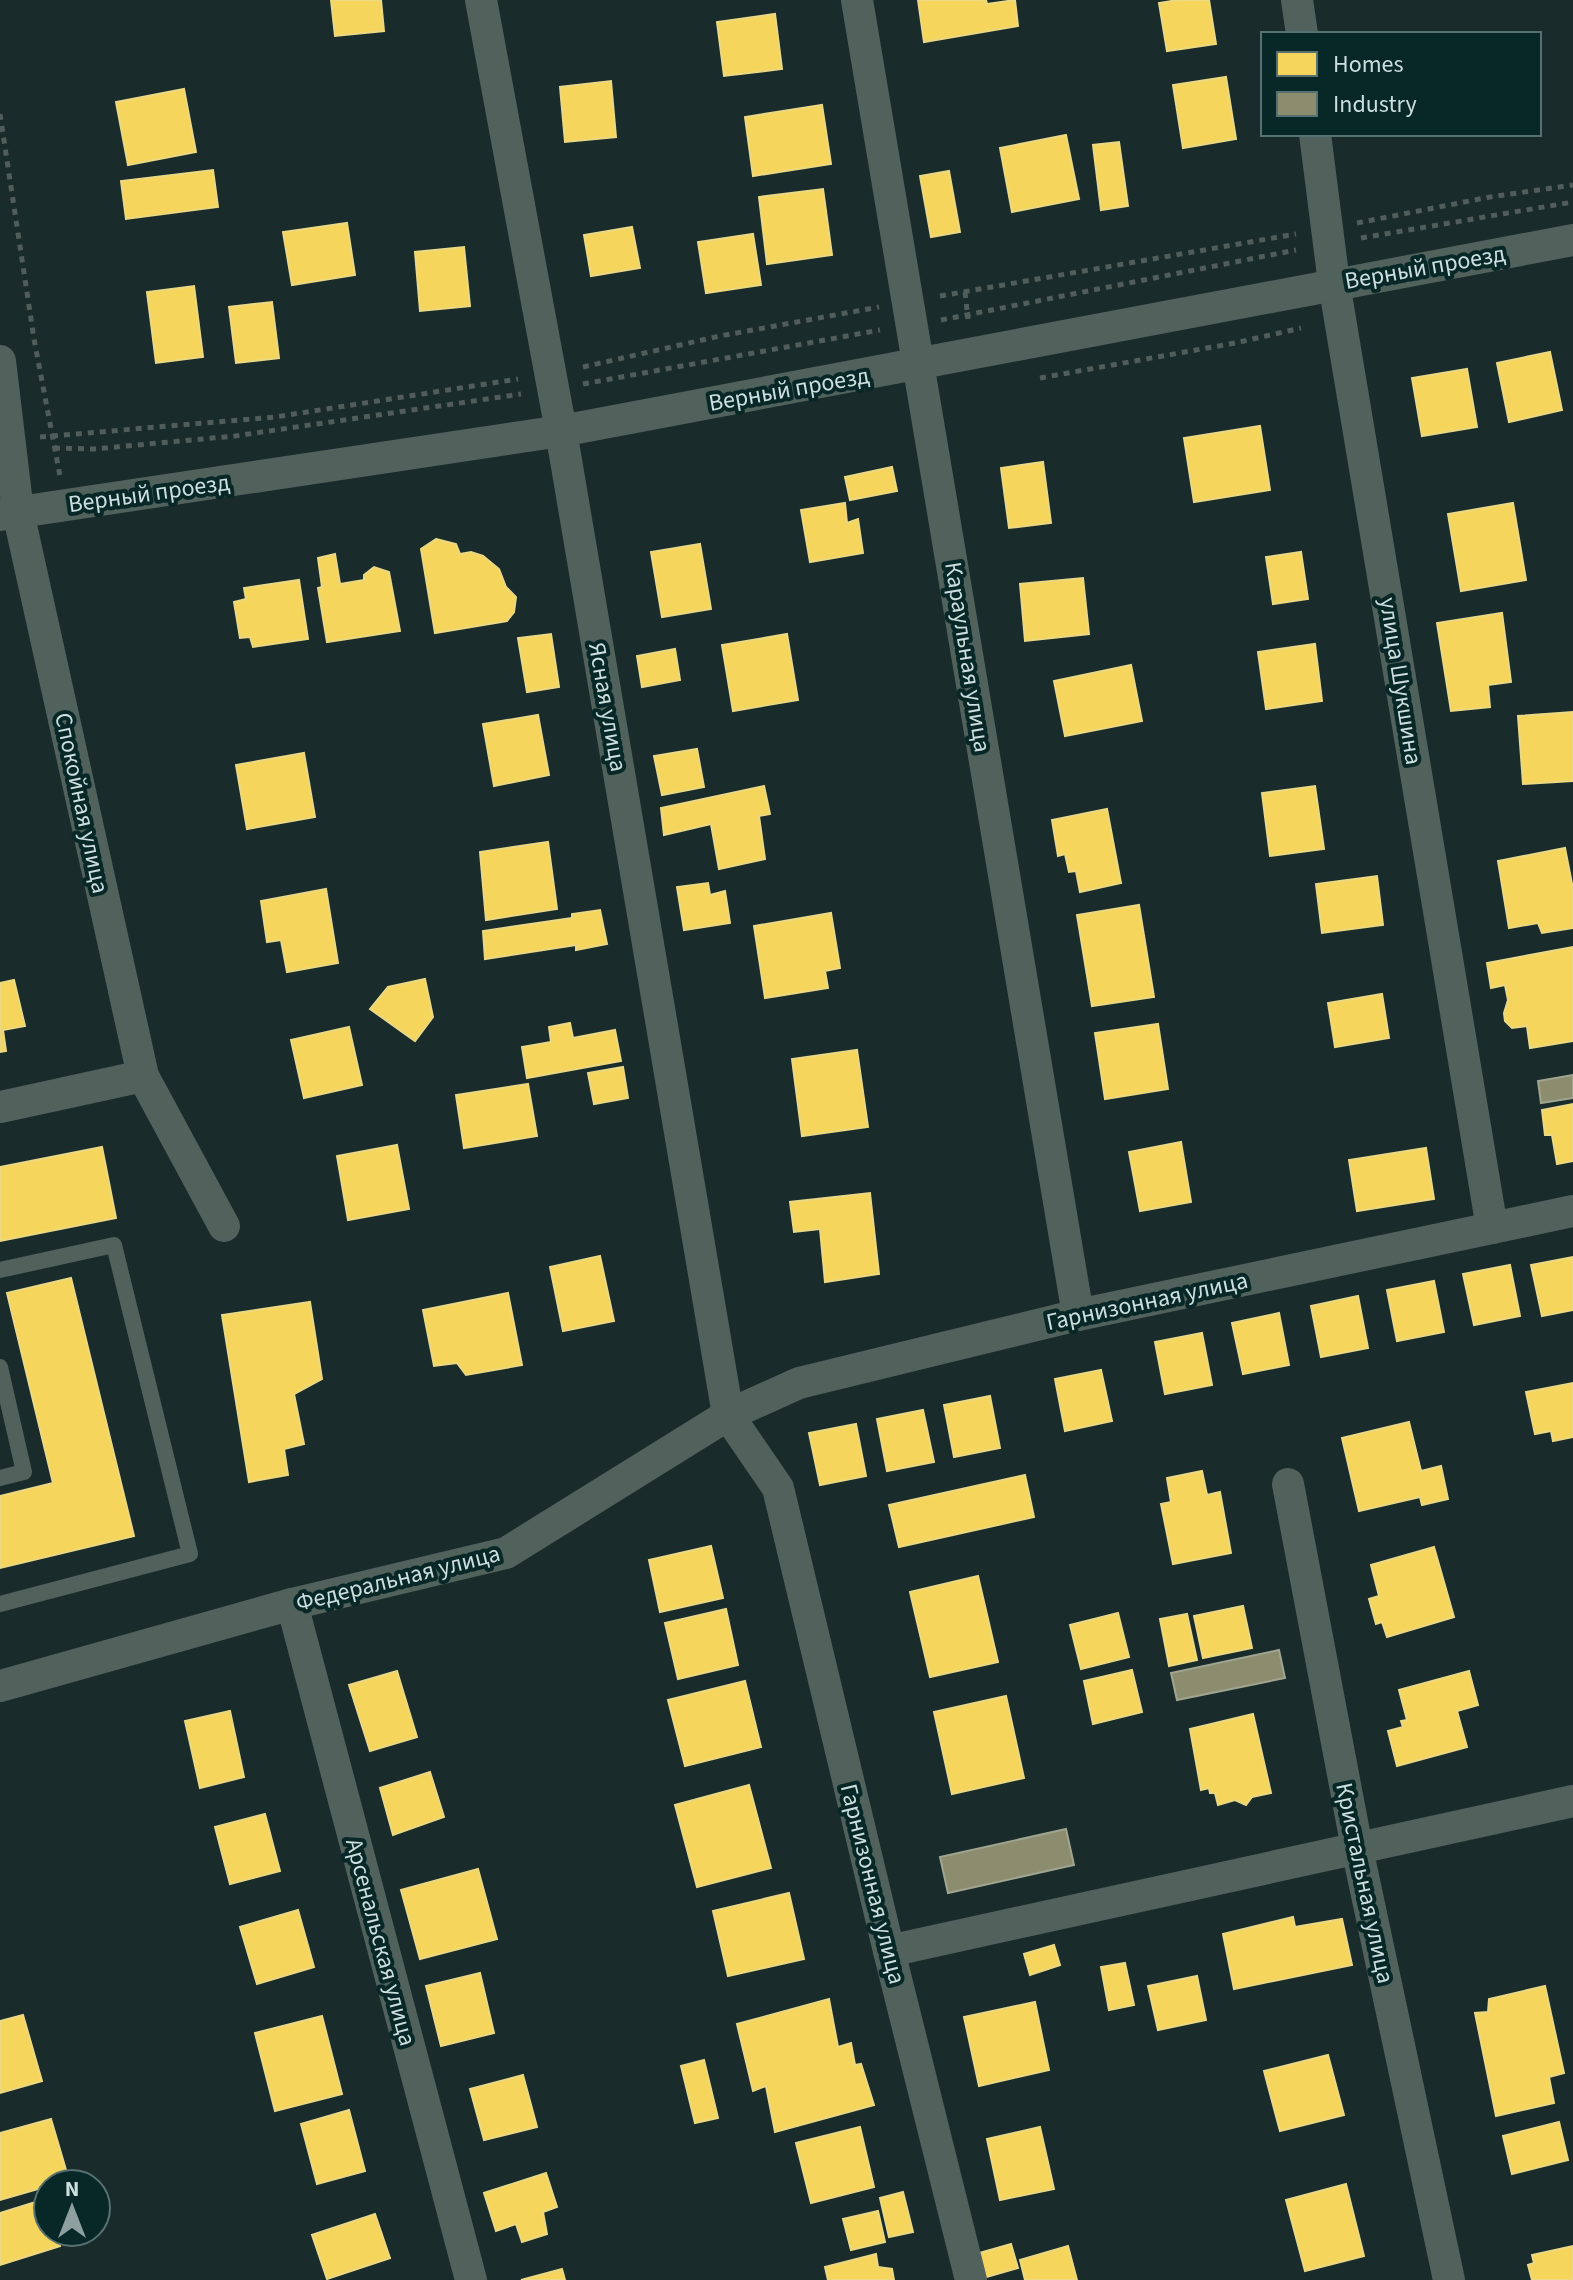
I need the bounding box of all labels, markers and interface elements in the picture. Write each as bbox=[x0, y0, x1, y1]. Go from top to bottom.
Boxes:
legend bbox=[1261, 32, 1541, 136]
text: Homes bbox=[1333, 47, 1404, 82]
text: Industry bbox=[1333, 87, 1417, 122]
street label: Верный проезд bbox=[1342, 236, 1508, 299]
street label: Верный проезд bbox=[706, 358, 872, 421]
street label: Верный проезд bbox=[66, 465, 232, 522]
street label: Караульная улица bbox=[935, 559, 1000, 755]
street label: улица Шукшина bbox=[1370, 595, 1431, 767]
street label: Ясная улица bbox=[579, 640, 636, 774]
street label: Спокойная улица bbox=[45, 710, 118, 897]
street label: Гарнизонная улица bbox=[1043, 1263, 1251, 1340]
street label: Федеральная улица bbox=[292, 1536, 504, 1621]
street label: Гарнизонная улица bbox=[831, 1780, 914, 1988]
street label: Кристальная улица bbox=[1326, 1780, 1403, 1987]
street label: Арсенальская улица bbox=[336, 1834, 425, 2050]
north arrow bbox=[32, 2168, 112, 2248]
text: N bbox=[65, 2173, 79, 2205]

